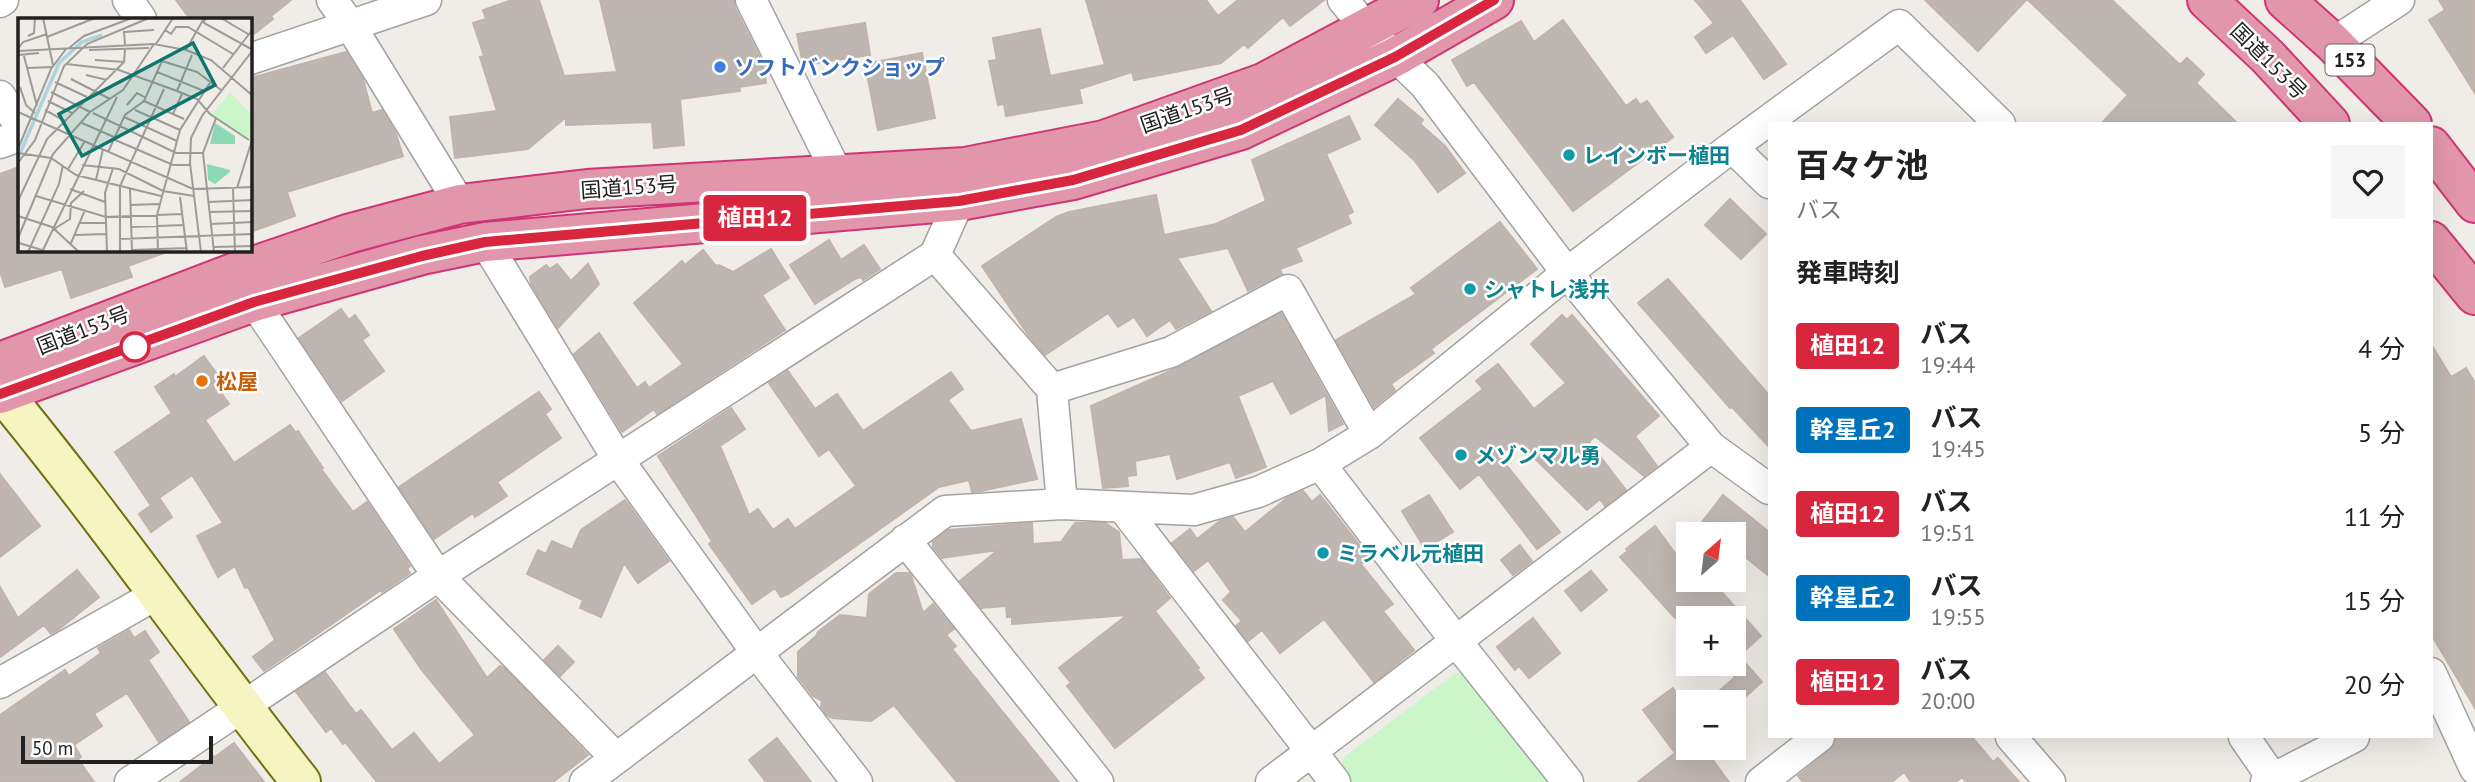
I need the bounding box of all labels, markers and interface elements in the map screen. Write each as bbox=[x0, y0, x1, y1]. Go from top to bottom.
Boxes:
street label: 国道153号 bbox=[2225, 17, 2313, 105]
inset map bbox=[18, 18, 252, 252]
road number: 153 bbox=[2326, 44, 2374, 76]
place label: ソフトバンクショップ bbox=[734, 54, 945, 81]
marker: ソフトバンクショップ bbox=[712, 59, 728, 75]
street label: 国道153号 bbox=[1137, 81, 1237, 139]
place label: レインボー植田 bbox=[1583, 142, 1730, 169]
text: 百々ケ池 bbox=[1796, 143, 1928, 186]
button: heart bbox=[2331, 145, 2405, 219]
marker: レインボー植田 bbox=[1561, 147, 1577, 163]
street label: 国道153号 bbox=[580, 170, 678, 204]
line badge: 植田12 bbox=[706, 195, 804, 241]
text: バス bbox=[1796, 195, 1842, 224]
text: 植田12 bbox=[717, 202, 793, 233]
text: 発車時刻 bbox=[1796, 256, 1900, 289]
place label: シャトレ浅井 bbox=[1484, 276, 1610, 303]
marker: シャトレ浅井 bbox=[1462, 281, 1478, 297]
street label: 国道153号 bbox=[33, 300, 133, 360]
text: バス bbox=[1920, 317, 1972, 350]
text: 植田12 bbox=[1810, 330, 1885, 361]
unlabelled marker bbox=[120, 332, 150, 362]
text: 4 分 bbox=[2358, 332, 2405, 365]
text: 19:44 bbox=[1920, 350, 1975, 379]
place label: 松屋 bbox=[216, 368, 258, 395]
marker: 松屋 bbox=[194, 373, 210, 389]
text: バス bbox=[1931, 401, 1983, 434]
text: 幹星丘2 bbox=[1810, 414, 1896, 445]
text: 5 分 bbox=[2358, 416, 2405, 449]
text: 19:45 bbox=[1931, 434, 1986, 463]
place label: メゾンマル勇 bbox=[1475, 442, 1601, 469]
marker: メゾンマル勇 bbox=[1453, 447, 1469, 463]
text: バス bbox=[1920, 485, 1972, 518]
text: 植田12 bbox=[1810, 498, 1885, 529]
text: 11 分 bbox=[2344, 500, 2405, 533]
text: 19:51 bbox=[1920, 518, 1975, 547]
north arrow bbox=[1676, 522, 1746, 592]
map controls bbox=[1676, 522, 1746, 760]
place label: ミラベル元植田 bbox=[1337, 540, 1484, 567]
marker: ミラベル元植田 bbox=[1315, 545, 1331, 561]
text: バス bbox=[1931, 569, 1983, 602]
text: 幹星丘2 bbox=[1810, 582, 1896, 613]
text: 15 分 bbox=[2344, 584, 2405, 617]
text: 19:55 bbox=[1931, 602, 1986, 631]
button: + bbox=[1676, 606, 1746, 676]
text: バス bbox=[1920, 653, 1972, 686]
text: 植田12 bbox=[1810, 666, 1885, 697]
text: 20 分 bbox=[2344, 668, 2405, 701]
text: 20:00 bbox=[1920, 686, 1975, 715]
button: − bbox=[1676, 690, 1746, 760]
scale bar bbox=[21, 733, 214, 765]
text: 50 m bbox=[32, 736, 73, 760]

